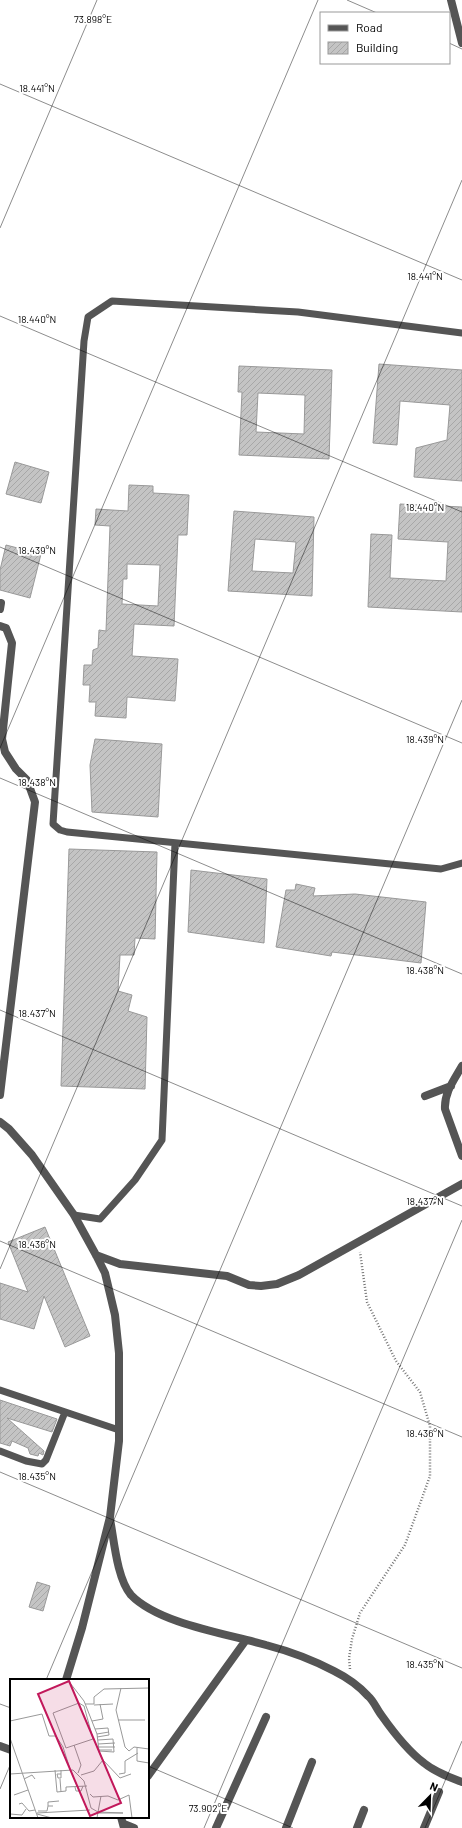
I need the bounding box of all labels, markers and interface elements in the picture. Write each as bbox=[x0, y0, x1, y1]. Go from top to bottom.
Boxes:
legend bbox=[320, 12, 450, 64]
text: 73.898°E bbox=[74, 13, 112, 25]
text: Road bbox=[356, 20, 383, 34]
text: Building bbox=[356, 40, 398, 54]
text: 18.441°N bbox=[19, 82, 55, 94]
text: 18.441°N bbox=[407, 270, 443, 282]
text: 18.440°N bbox=[18, 313, 56, 325]
text: 18.440°N bbox=[406, 501, 444, 513]
text: 18.439°N bbox=[18, 544, 56, 556]
text: 18.439°N bbox=[406, 733, 444, 745]
text: 18.438°N bbox=[18, 776, 56, 788]
text: 18.438°N bbox=[406, 964, 444, 976]
text: 18.437°N bbox=[18, 1007, 56, 1019]
text: 18.437°N bbox=[406, 1195, 444, 1207]
text: 18.436°N bbox=[18, 1238, 56, 1250]
text: 18.436°N bbox=[406, 1427, 444, 1439]
text: 18.435°N bbox=[18, 1470, 56, 1482]
text: 18.435°N bbox=[406, 1658, 444, 1670]
inset map bbox=[10, 1679, 149, 1818]
north arrow bbox=[410, 1776, 450, 1816]
text: N bbox=[428, 1779, 440, 1794]
text: 73.902°E bbox=[189, 1802, 227, 1814]

